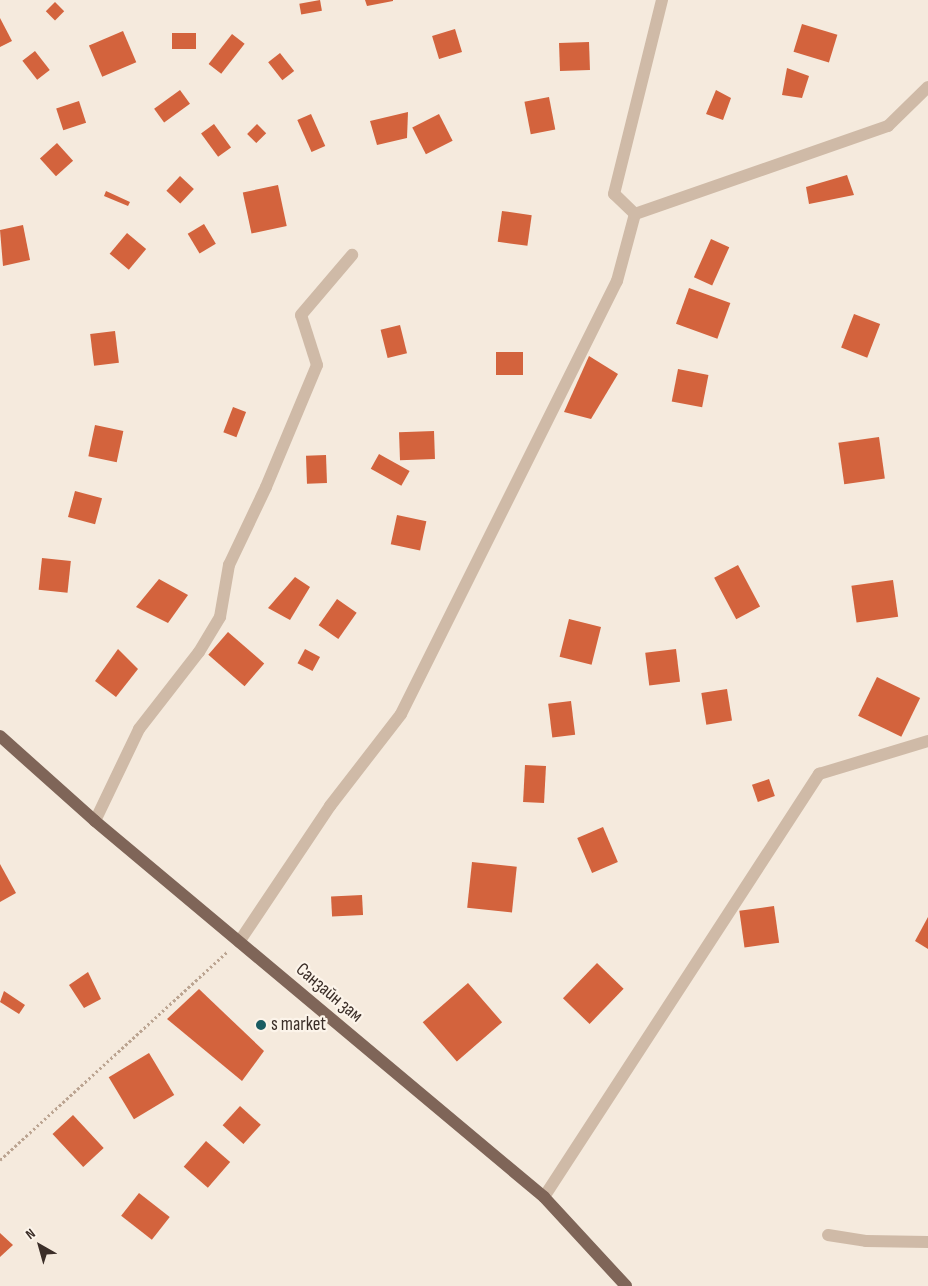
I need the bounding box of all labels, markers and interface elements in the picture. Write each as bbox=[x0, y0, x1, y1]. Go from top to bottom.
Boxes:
street label: Санзайн зам bbox=[291, 958, 367, 1028]
place label: s market bbox=[271, 1014, 326, 1036]
marker: s market bbox=[255, 1019, 267, 1031]
north arrow bbox=[15, 1221, 65, 1271]
text: N bbox=[22, 1225, 39, 1243]

